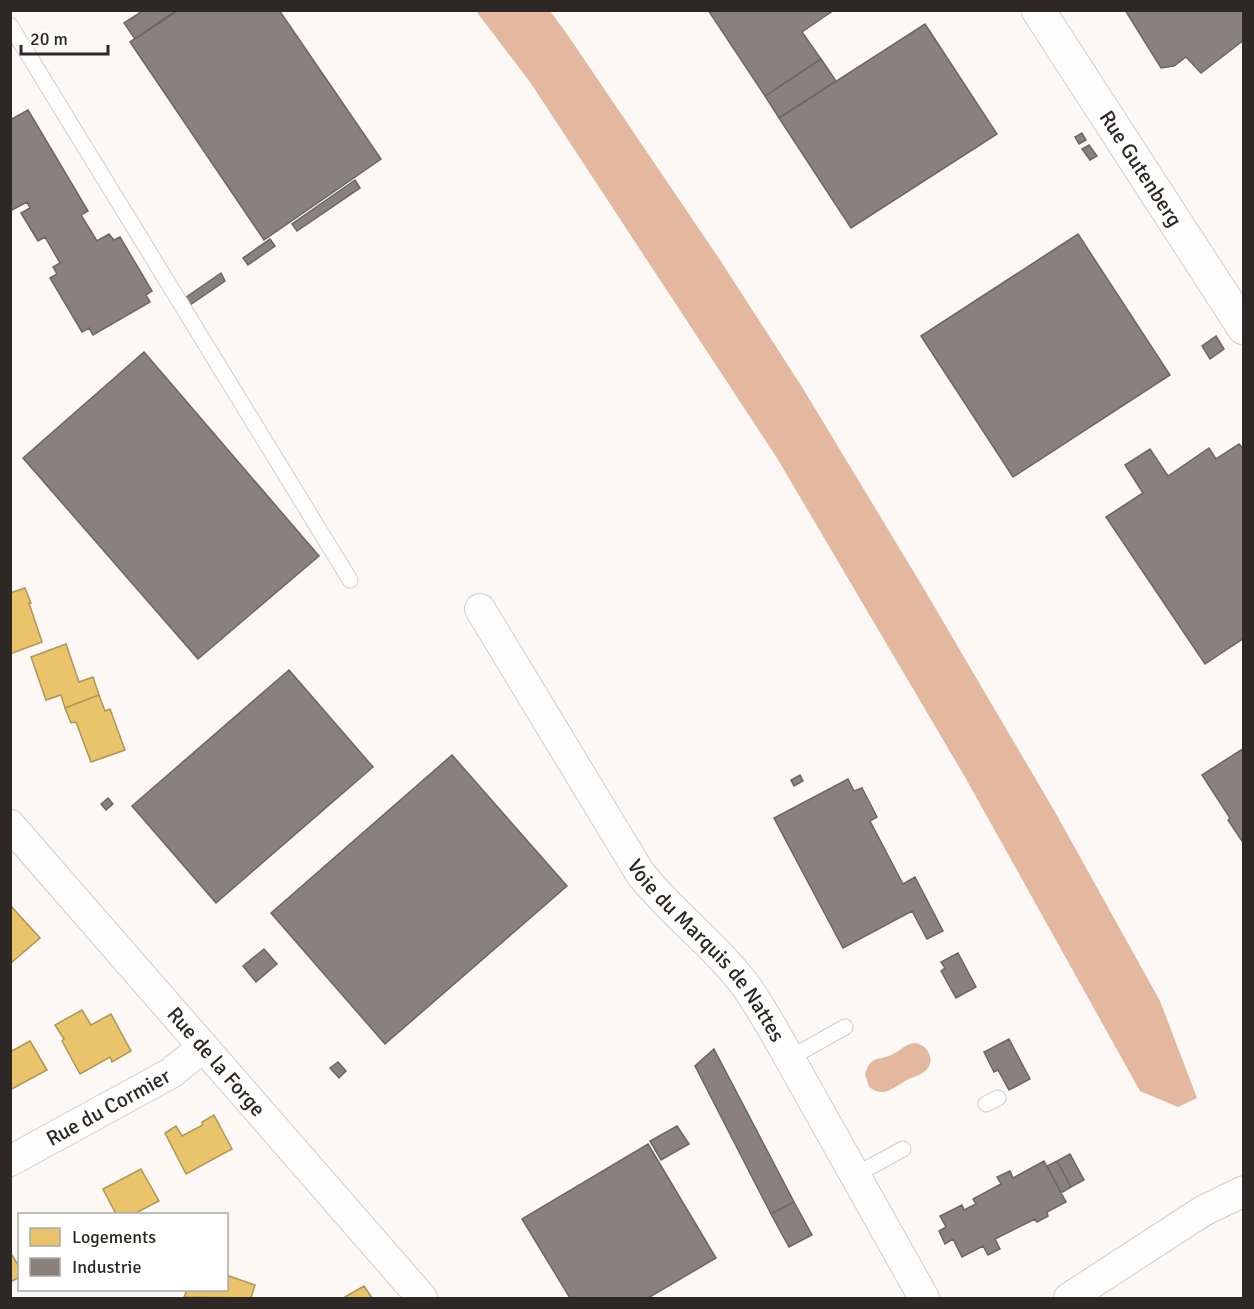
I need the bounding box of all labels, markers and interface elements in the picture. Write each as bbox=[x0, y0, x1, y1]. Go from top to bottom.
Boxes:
scale bar bbox=[21, 18, 108, 56]
text: 20 m bbox=[30, 28, 68, 50]
street label: Rue Gutenberg bbox=[1094, 106, 1188, 232]
street label: Voie du Marquis de Nattes bbox=[622, 854, 791, 1046]
street label: Rue de la Forge bbox=[161, 1002, 271, 1122]
street label: Rue du Cormier bbox=[42, 1063, 175, 1152]
legend bbox=[18, 1213, 228, 1291]
text: Logements bbox=[72, 1226, 156, 1248]
text: Industrie bbox=[72, 1256, 142, 1278]

